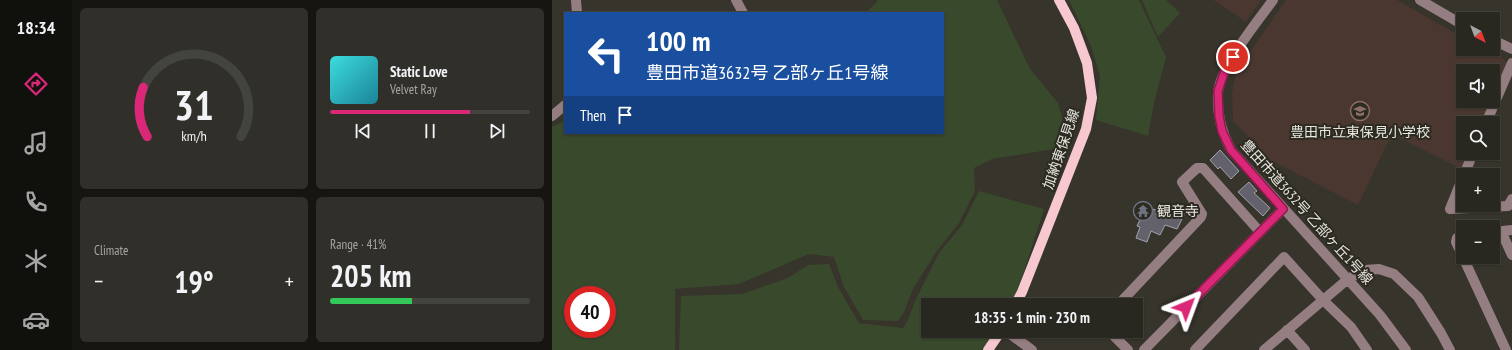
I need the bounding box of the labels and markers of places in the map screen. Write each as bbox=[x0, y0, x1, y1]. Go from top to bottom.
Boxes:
pin bbox=[1216, 40, 1250, 74]
school or university icon: 豊田市立東保見小学校 bbox=[1349, 100, 1371, 122]
place label: 豊田市立東保見小学校 bbox=[1290, 123, 1430, 141]
temple icon: 観音寺 bbox=[1132, 200, 1154, 222]
place label: 観音寺 bbox=[1157, 202, 1199, 220]

